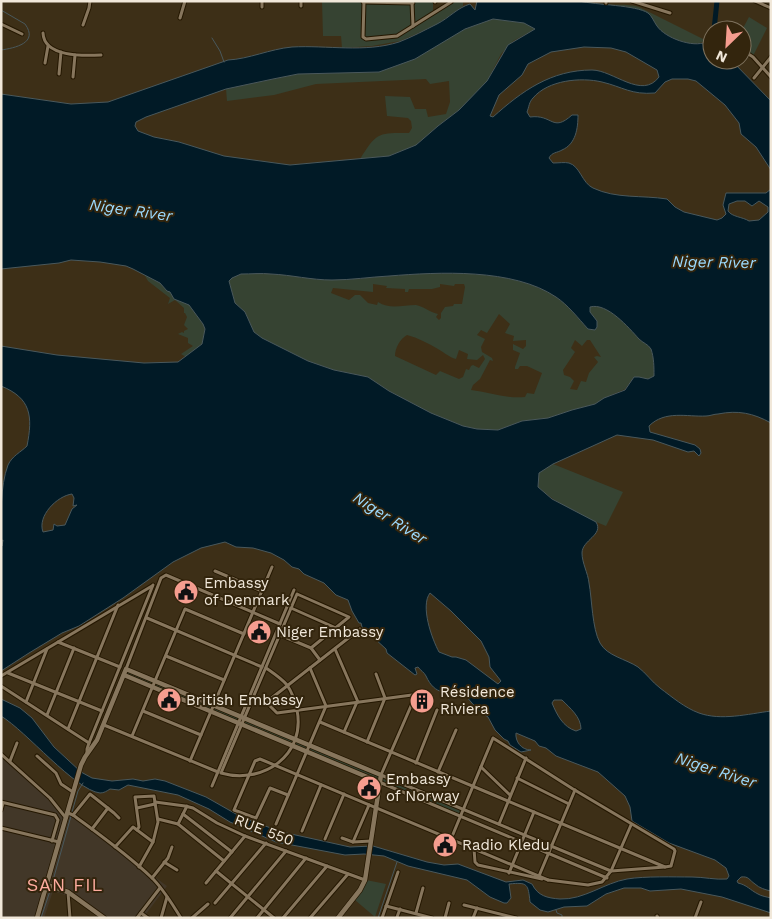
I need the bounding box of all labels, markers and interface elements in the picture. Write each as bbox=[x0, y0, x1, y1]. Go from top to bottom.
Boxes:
north arrow bbox=[702, 20, 752, 70]
text: N bbox=[713, 47, 730, 66]
water label: Niger River bbox=[88, 195, 175, 225]
water label: Niger River bbox=[672, 252, 757, 272]
water label: Niger River bbox=[350, 488, 431, 549]
place label: Embassy of Denmark bbox=[204, 574, 290, 609]
public building icon: Embassy of Denmark bbox=[173, 579, 199, 605]
public building icon: Niger Embassy bbox=[246, 619, 272, 645]
place label: Niger Embassy bbox=[276, 623, 384, 641]
place label: Résidence Riviera bbox=[440, 683, 515, 718]
public building icon: British Embassy bbox=[156, 687, 182, 713]
building icon: Résidence Riviera bbox=[409, 688, 435, 714]
place label: British Embassy bbox=[186, 691, 304, 709]
water label: Niger River bbox=[673, 748, 759, 792]
place label: Embassy of Norway bbox=[386, 770, 460, 805]
public building icon: Embassy of Norway bbox=[356, 775, 382, 801]
street label: RUE 550 bbox=[232, 810, 296, 850]
public building icon: Radio Kledu bbox=[432, 832, 458, 858]
place label: Radio Kledu bbox=[462, 836, 550, 854]
district label: SAN FIL bbox=[27, 874, 103, 895]

